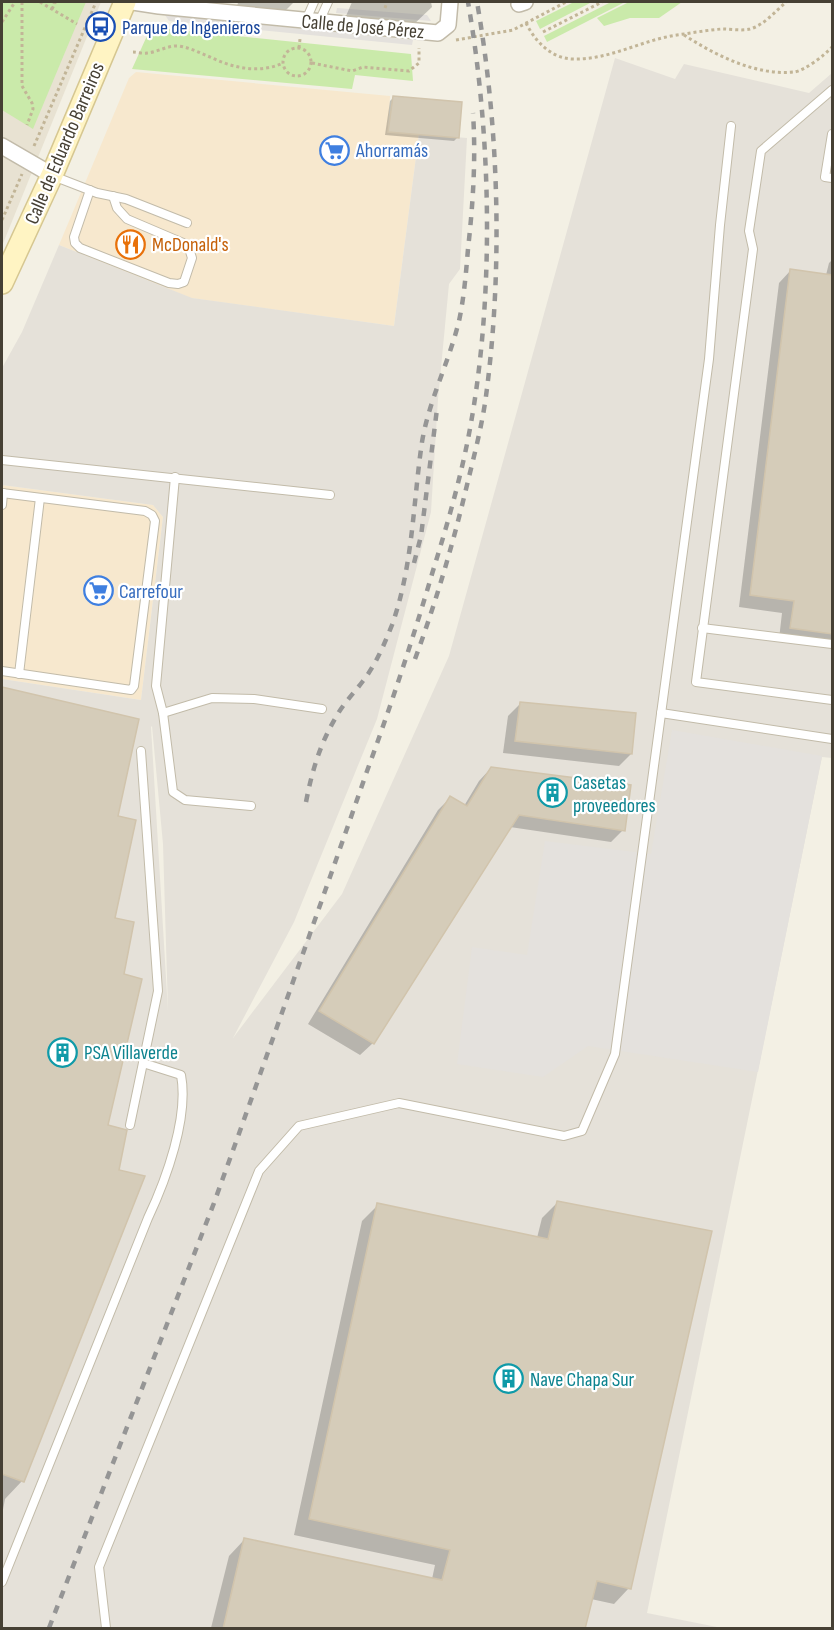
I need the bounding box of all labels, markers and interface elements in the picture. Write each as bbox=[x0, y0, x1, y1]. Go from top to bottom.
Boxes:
street label: Calle de José Pérez bbox=[300, 10, 425, 44]
bus stop icon: Parque de Ingenieros bbox=[85, 11, 117, 43]
place label: Parque de Ingenieros bbox=[122, 16, 261, 40]
street label: Calle de Eduardo Barreiros bbox=[20, 59, 110, 228]
supermarket icon: Ahorramás bbox=[319, 134, 351, 166]
place label: Ahorramás bbox=[355, 139, 428, 163]
restaurant icon: McDonald's bbox=[115, 228, 147, 260]
place label: McDonald's bbox=[152, 233, 229, 257]
supermarket icon: Carrefour bbox=[82, 575, 114, 607]
place label: Carrefour bbox=[119, 580, 183, 604]
place label: Casetas proveedores bbox=[573, 771, 656, 818]
building icon: Casetas proveedores bbox=[536, 777, 568, 809]
building icon: PSA Villaverde bbox=[47, 1036, 79, 1068]
place label: PSA Villaverde bbox=[84, 1041, 178, 1065]
building icon: Nave Chapa Sur bbox=[493, 1363, 525, 1395]
place label: Nave Chapa Sur bbox=[530, 1368, 635, 1392]

